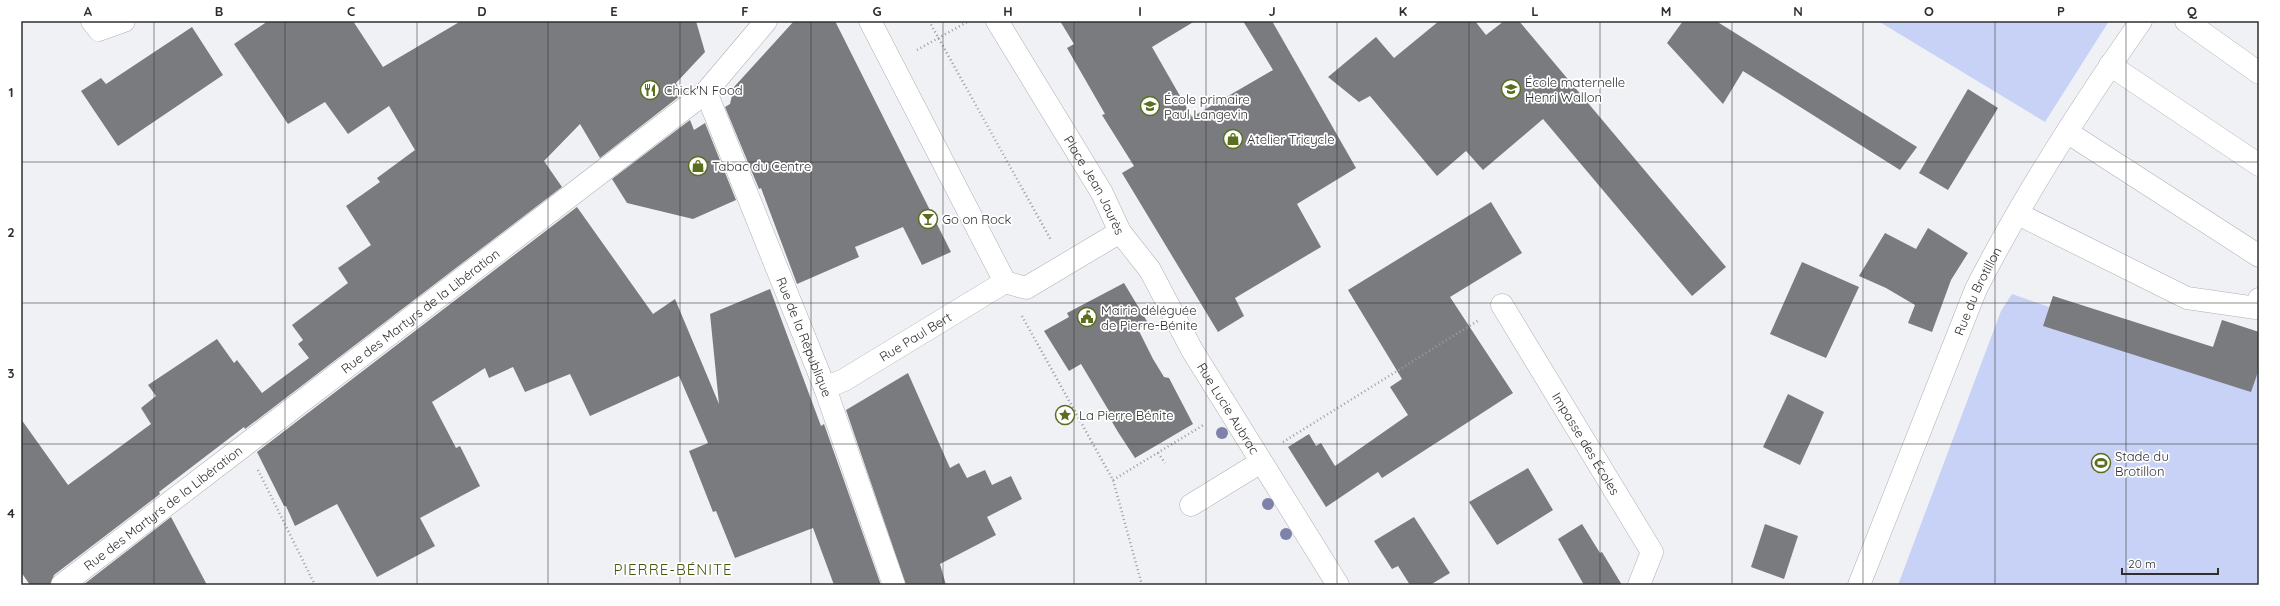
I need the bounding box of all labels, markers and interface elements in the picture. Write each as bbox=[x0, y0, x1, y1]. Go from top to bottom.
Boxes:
text: A bbox=[84, 3, 93, 19]
text: B bbox=[215, 3, 223, 19]
text: C bbox=[347, 3, 355, 19]
text: D bbox=[477, 3, 487, 19]
text: E bbox=[610, 3, 618, 19]
text: F bbox=[741, 3, 749, 19]
text: G bbox=[872, 3, 882, 19]
text: H bbox=[1003, 3, 1013, 19]
text: I bbox=[1138, 3, 1142, 19]
text: J bbox=[1268, 3, 1276, 19]
text: K bbox=[1399, 3, 1408, 19]
text: L bbox=[1531, 3, 1539, 19]
text: M bbox=[1661, 3, 1671, 19]
text: N bbox=[1793, 3, 1803, 19]
text: O bbox=[1924, 3, 1934, 19]
text: P bbox=[2057, 3, 2065, 19]
text: Q bbox=[2187, 3, 2198, 19]
place label: École maternelle Henri Wallon bbox=[1525, 74, 1625, 105]
school or university icon: École maternelle Henri Wallon bbox=[1500, 78, 1522, 100]
restaurant icon: Chick'N Food bbox=[639, 79, 661, 101]
place label: Chick'N Food bbox=[664, 82, 743, 98]
text: 1 bbox=[8, 84, 14, 100]
place label: École primaire Paul Langevin bbox=[1164, 91, 1250, 122]
school or university icon: École primaire Paul Langevin bbox=[1139, 95, 1161, 117]
shop icon: Atelier Tricycle bbox=[1222, 128, 1244, 150]
place label: Atelier Tricycle bbox=[1247, 131, 1335, 147]
street label: Place Jean Jaurès bbox=[1061, 133, 1128, 237]
shop icon: Tabac du Centre bbox=[687, 155, 709, 177]
place label: Tabac du Centre bbox=[712, 158, 811, 174]
bar icon: Go on Rock bbox=[917, 208, 939, 230]
place label: Go on Rock bbox=[942, 211, 1012, 227]
text: 2 bbox=[7, 224, 15, 240]
street label: Rue du Brotillon bbox=[1951, 244, 2005, 338]
street label: Rue des Martyrs de la Libération bbox=[338, 245, 503, 377]
street label: Rue de la République bbox=[773, 275, 835, 399]
place label: Mairie déléguée de Pierre-Bénite bbox=[1101, 302, 1198, 333]
public building icon: Mairie déléguée de Pierre-Bénite bbox=[1076, 306, 1098, 328]
street label: Rue Paul Bert bbox=[876, 309, 954, 365]
street label: Rue Lucie Aubrac bbox=[1194, 360, 1263, 457]
text: 3 bbox=[8, 365, 15, 381]
street label: Impasse des Écoles bbox=[1549, 389, 1623, 498]
place icon: La Pierre Bénite bbox=[1054, 404, 1076, 426]
place label: La Pierre Bénite bbox=[1079, 407, 1174, 423]
street label: Rue des Martyrs de la Libération bbox=[80, 442, 245, 574]
place label: Stade du Brotillon bbox=[2115, 448, 2169, 479]
sports icon: Stade du Brotillon bbox=[2090, 452, 2112, 474]
text: 4 bbox=[7, 505, 15, 521]
scale bar bbox=[2122, 550, 2218, 576]
text: 20 m bbox=[2128, 556, 2156, 571]
district label: PIERRE-BÉNITE bbox=[613, 560, 733, 579]

